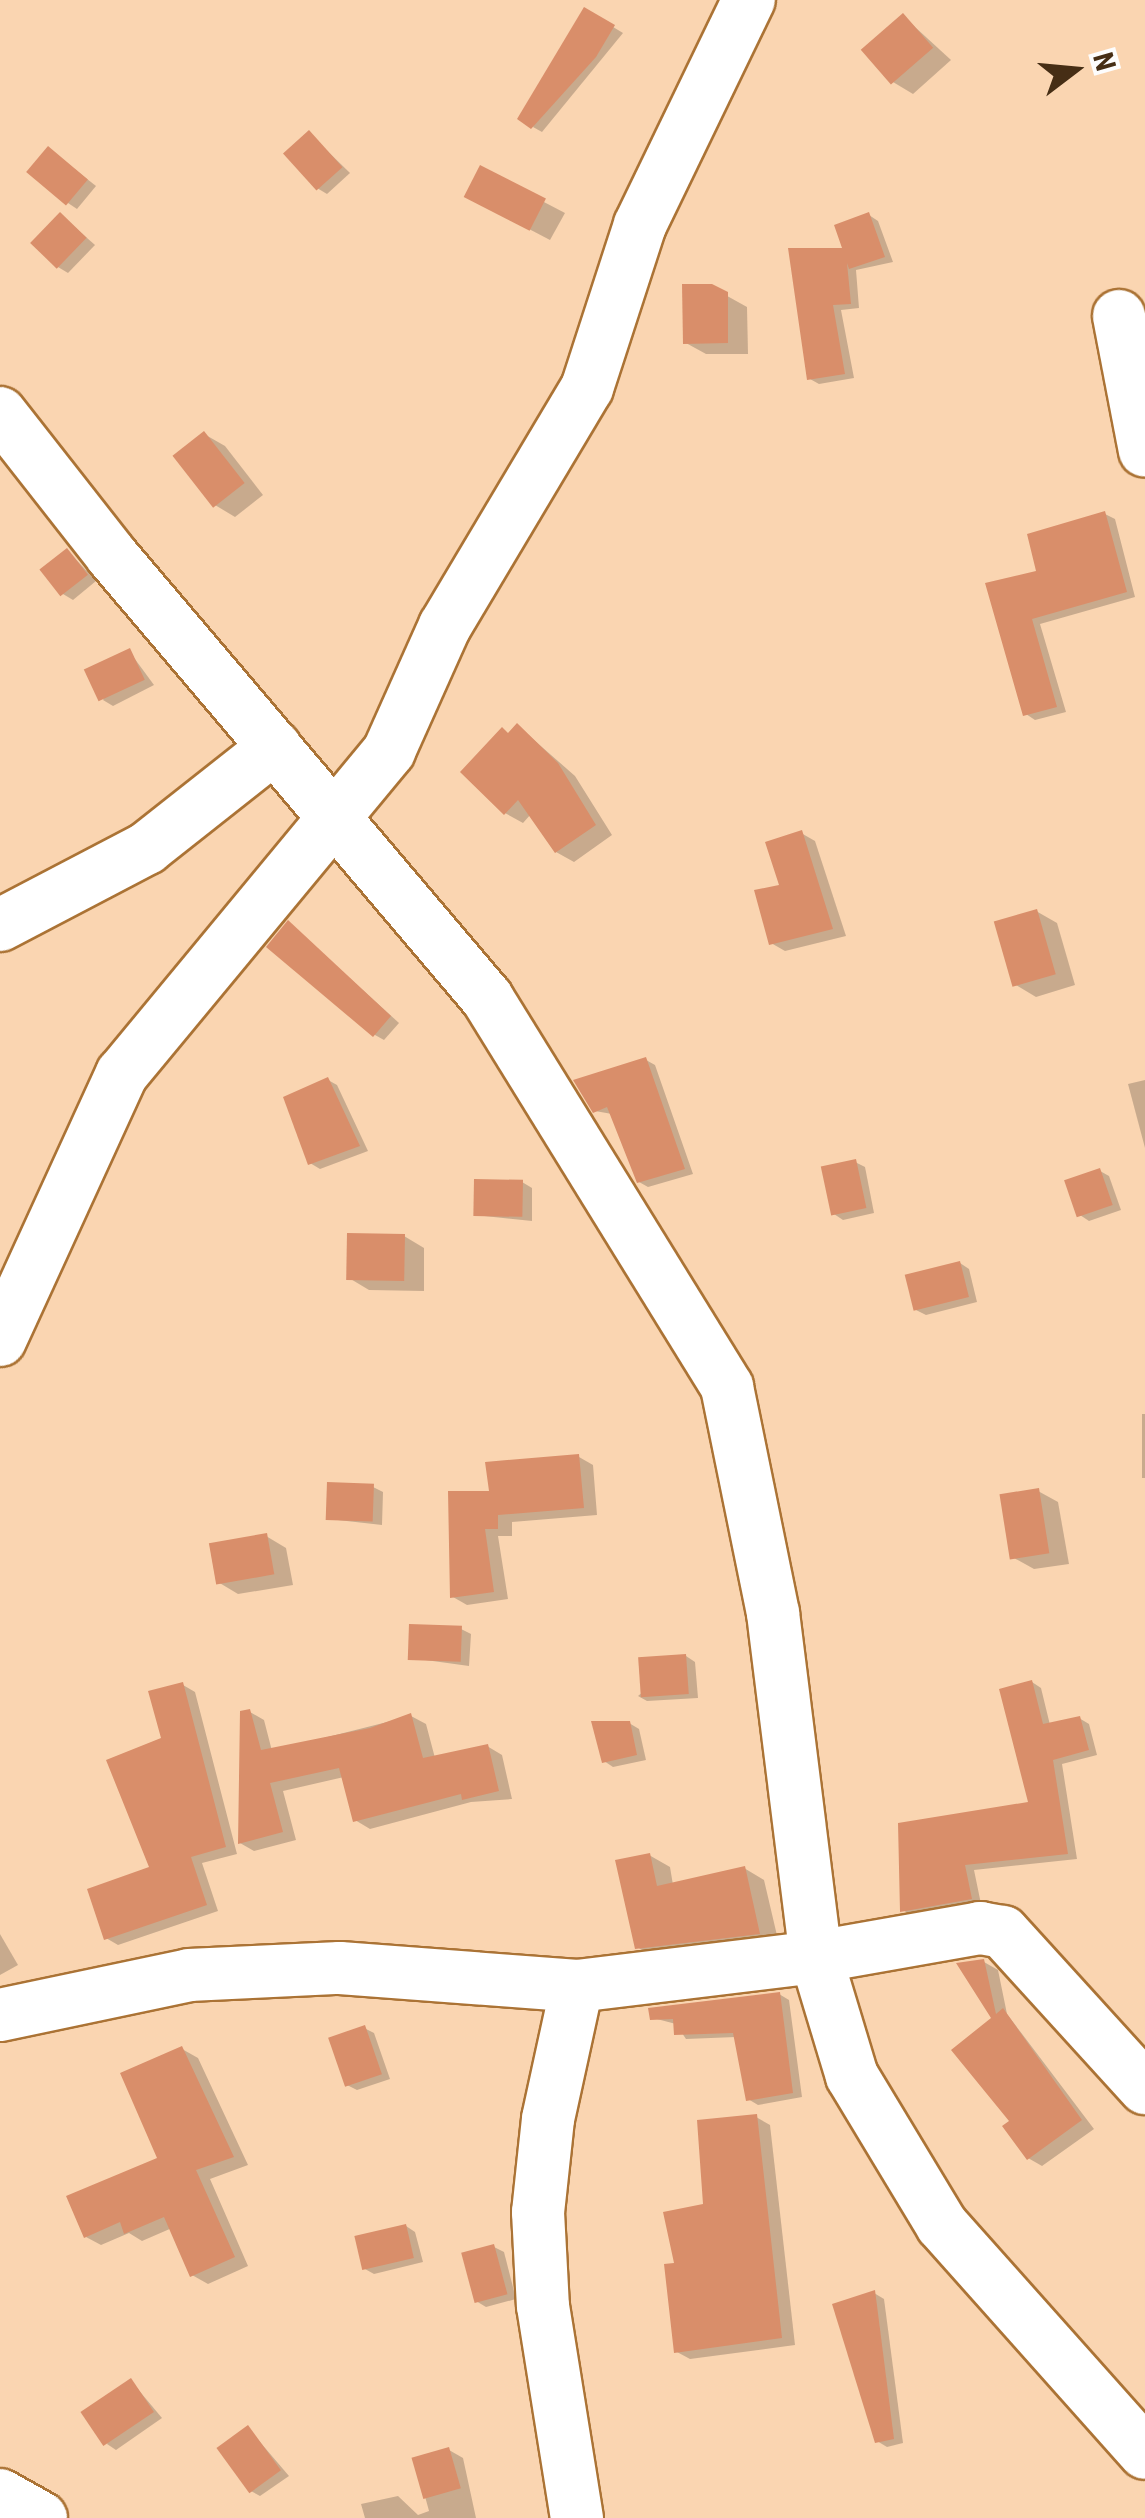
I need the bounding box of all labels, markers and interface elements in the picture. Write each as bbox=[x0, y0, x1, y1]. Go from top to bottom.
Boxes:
north arrow bbox=[1025, 20, 1125, 120]
text: N bbox=[1086, 49, 1123, 74]

